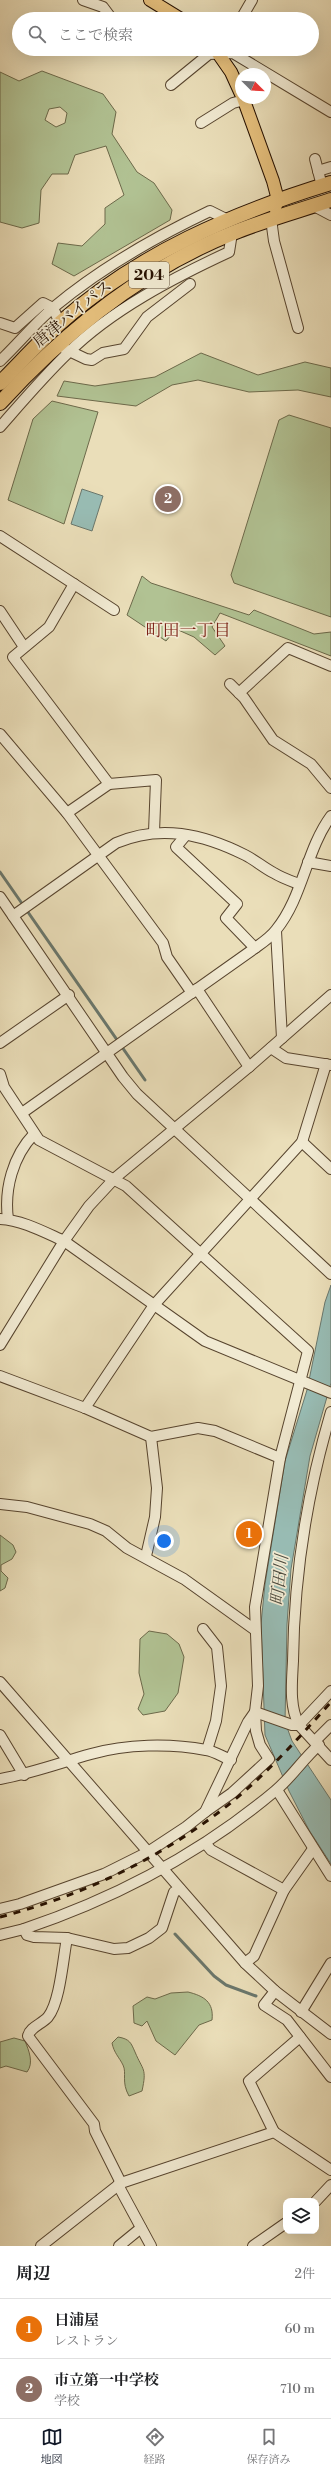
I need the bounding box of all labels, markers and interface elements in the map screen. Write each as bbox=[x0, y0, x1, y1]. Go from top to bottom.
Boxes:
search box bbox=[12, 12, 319, 56]
icon: search bbox=[26, 23, 48, 45]
text: ここで検索 bbox=[58, 26, 133, 45]
north arrow bbox=[235, 68, 271, 104]
road number: 204 bbox=[129, 262, 169, 288]
street label: 唐津バイパス bbox=[29, 276, 116, 352]
pin: 2 bbox=[155, 484, 181, 514]
district label: 町田一丁目 bbox=[146, 620, 231, 642]
pin: 1 bbox=[236, 1519, 262, 1549]
your location bbox=[154, 1531, 174, 1551]
water label: 町田川 bbox=[266, 1552, 294, 1607]
map controls bbox=[283, 2198, 319, 2234]
button: layers bbox=[283, 2198, 319, 2234]
text: 周辺 bbox=[16, 2263, 50, 2285]
text: 2件 bbox=[295, 2266, 315, 2282]
text: 日浦屋 bbox=[54, 2311, 99, 2330]
text: 1 bbox=[26, 2321, 32, 2337]
text: 60 m bbox=[284, 2321, 315, 2337]
text: レストラン bbox=[54, 2333, 119, 2349]
text: 市立第一中学校 bbox=[54, 2371, 159, 2390]
text: 2 bbox=[25, 2381, 33, 2397]
text: 710 m bbox=[280, 2381, 315, 2397]
text: 学校 bbox=[54, 2393, 80, 2409]
tab: 地図 bbox=[41, 2426, 63, 2467]
tab: 経路 bbox=[144, 2426, 166, 2467]
tab: 保存済み bbox=[247, 2426, 291, 2467]

